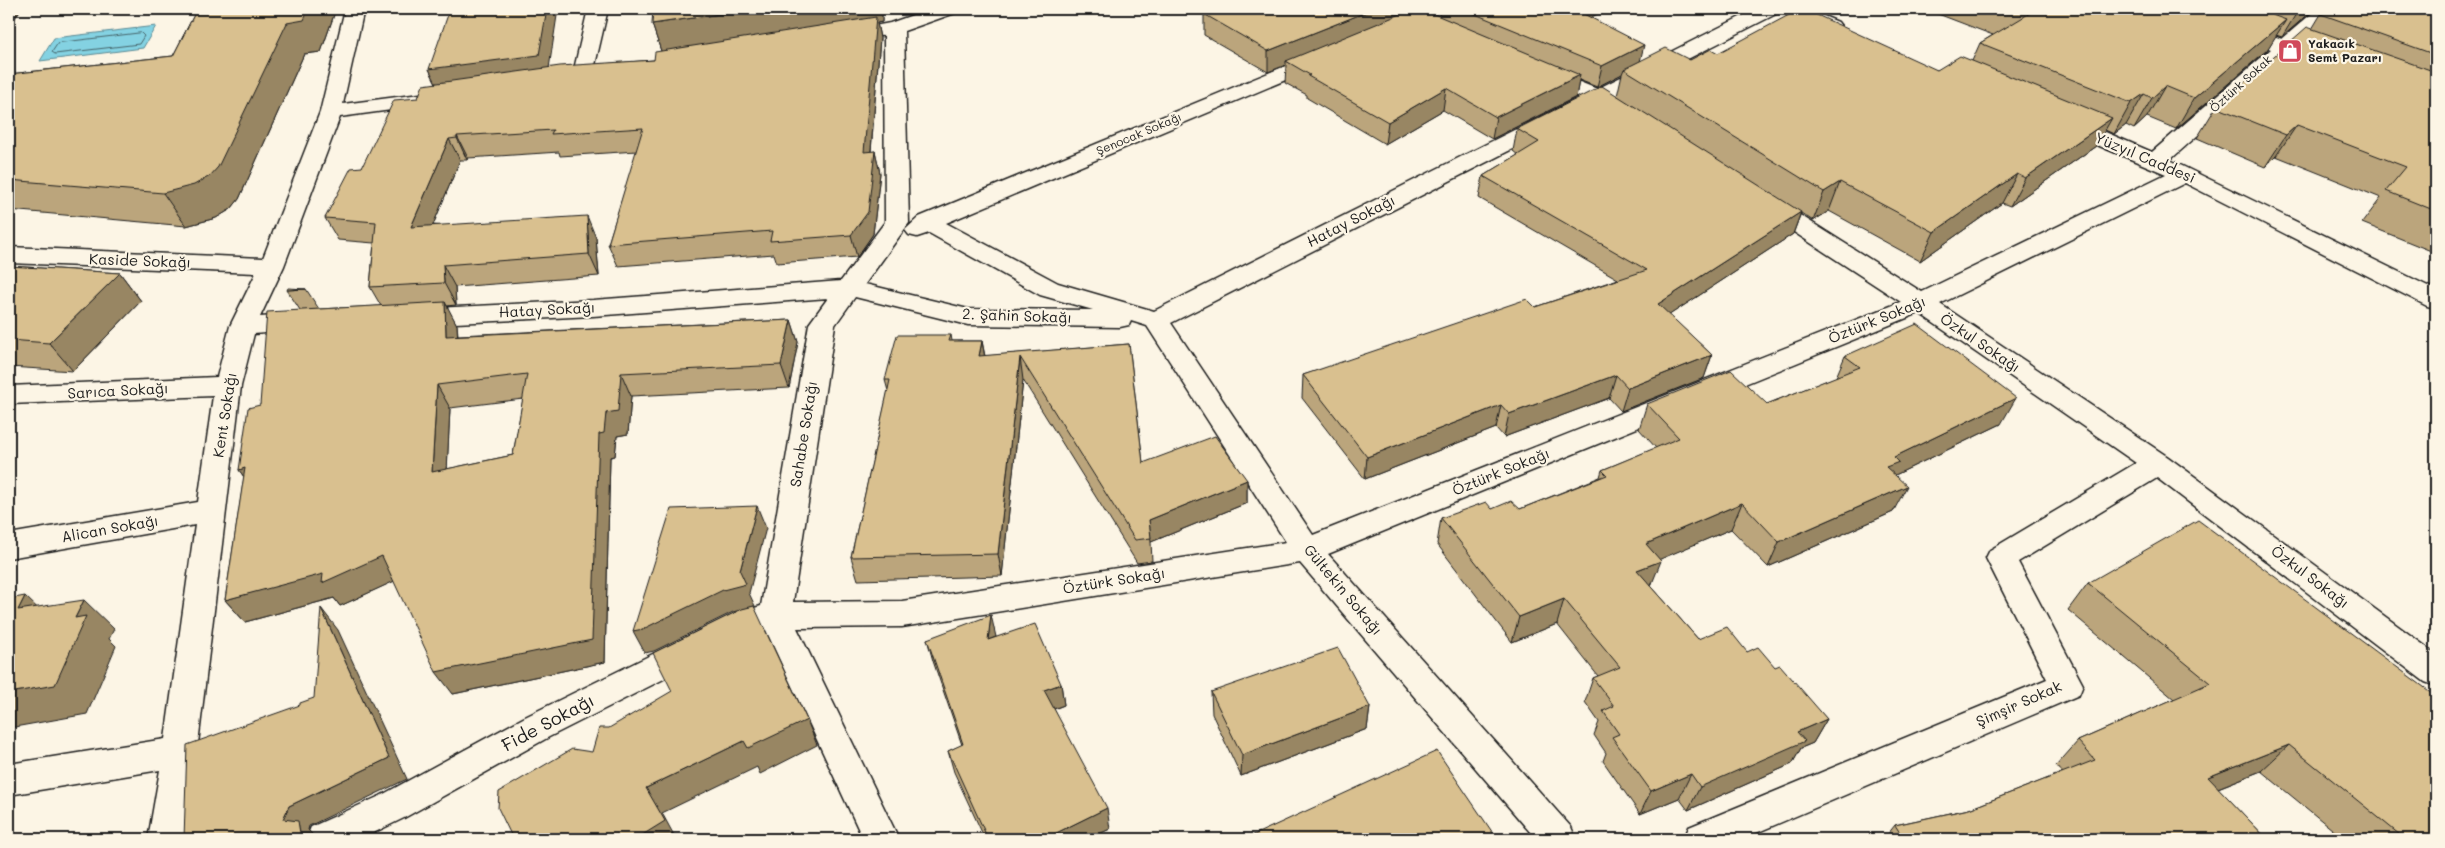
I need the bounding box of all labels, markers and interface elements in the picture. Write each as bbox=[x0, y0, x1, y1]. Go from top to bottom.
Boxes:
place label: Yakacık Semt Pazarı bbox=[2308, 35, 2382, 65]
shop icon: Yakacık Semt Pazarı bbox=[2277, 38, 2303, 64]
street label: Öztürk Sokak bbox=[2206, 51, 2275, 115]
street label: Şenocak Sokağı bbox=[1094, 108, 1184, 158]
street label: Yüzyıl Caddesi bbox=[2092, 127, 2199, 187]
street label: Hatay Sokağı bbox=[1303, 189, 1398, 251]
street label: Kaside Sokağı bbox=[89, 248, 191, 272]
street label: Öztürk Sokağı bbox=[1825, 290, 1928, 348]
street label: Hatay Sokağı bbox=[498, 296, 596, 322]
street label: 2. Şahin Sokağı bbox=[962, 303, 1072, 327]
street label: Özkul Sokağı bbox=[1936, 308, 2025, 376]
street label: Kent Sokağı bbox=[207, 371, 241, 459]
street label: Sarıca Sokağı bbox=[67, 377, 169, 403]
street label: Sahabe Sokağı bbox=[785, 379, 821, 488]
street label: Öztürk Sokağı bbox=[1449, 442, 1552, 500]
street label: Alican Sokağı bbox=[60, 510, 160, 546]
street label: Gültekin Sokağı bbox=[1300, 540, 1388, 639]
street label: Özkul Sokağı bbox=[2267, 540, 2354, 612]
street label: Öztürk Sokağı bbox=[1061, 562, 1166, 598]
street label: Şimşir Sokak bbox=[1973, 675, 2065, 731]
street label: Fide Sokağı bbox=[497, 688, 598, 757]

